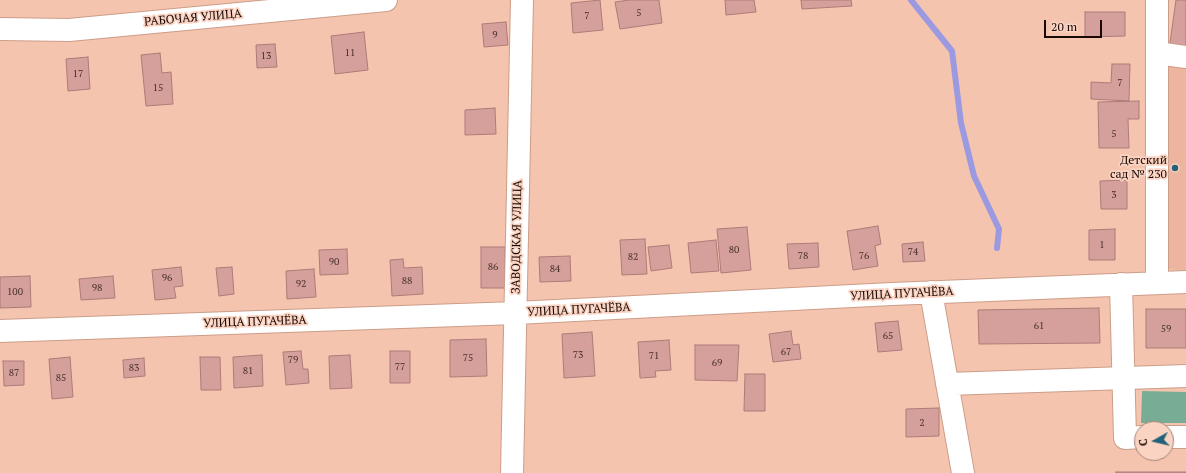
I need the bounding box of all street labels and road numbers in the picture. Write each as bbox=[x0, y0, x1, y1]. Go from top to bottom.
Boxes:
street label: РАБОЧАЯ УЛИЦА bbox=[144, 7, 242, 29]
street label: ЗАВОДСКАЯ УЛИЦА bbox=[509, 180, 525, 294]
street label: УЛИЦА ПУГАЧЁВА bbox=[850, 284, 954, 304]
street label: УЛИЦА ПУГАЧЁВА bbox=[527, 300, 631, 320]
street label: УЛИЦА ПУГАЧЁВА bbox=[203, 313, 307, 331]

